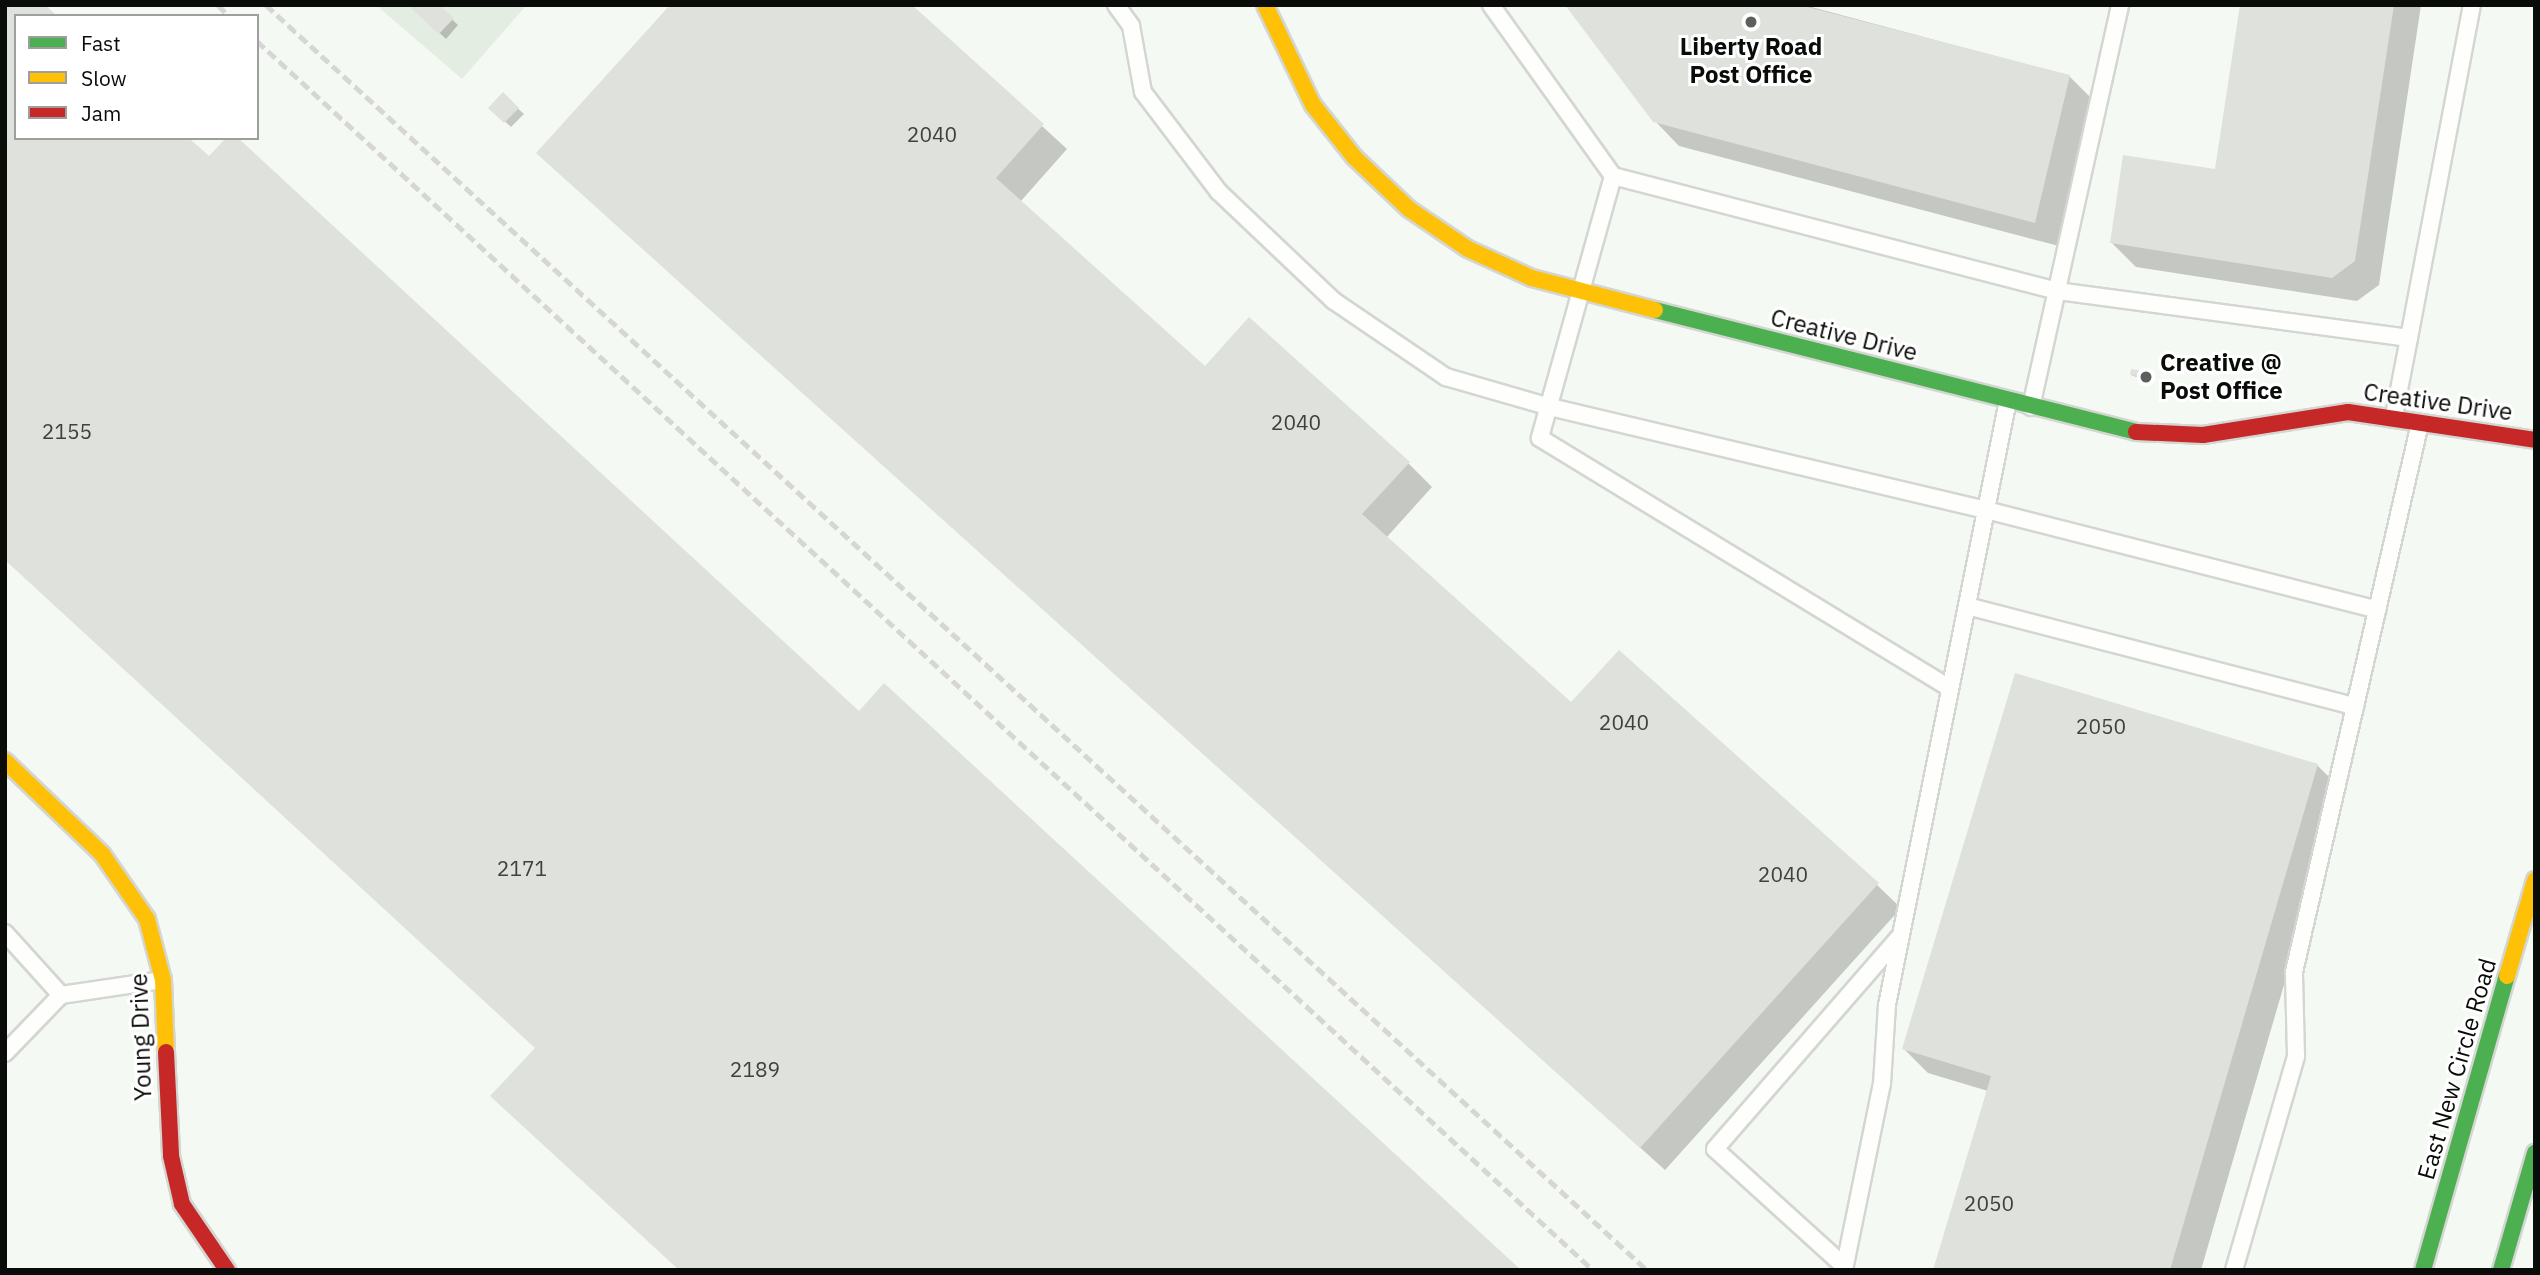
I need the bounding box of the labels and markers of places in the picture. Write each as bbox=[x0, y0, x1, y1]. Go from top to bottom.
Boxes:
marker: Liberty Road Post Office bbox=[1743, 14, 1759, 30]
place label: Liberty Road Post Office bbox=[1680, 33, 1822, 89]
place label: Creative @ Post Office bbox=[2160, 349, 2283, 405]
marker: Creative @ Post Office bbox=[2138, 369, 2154, 385]

